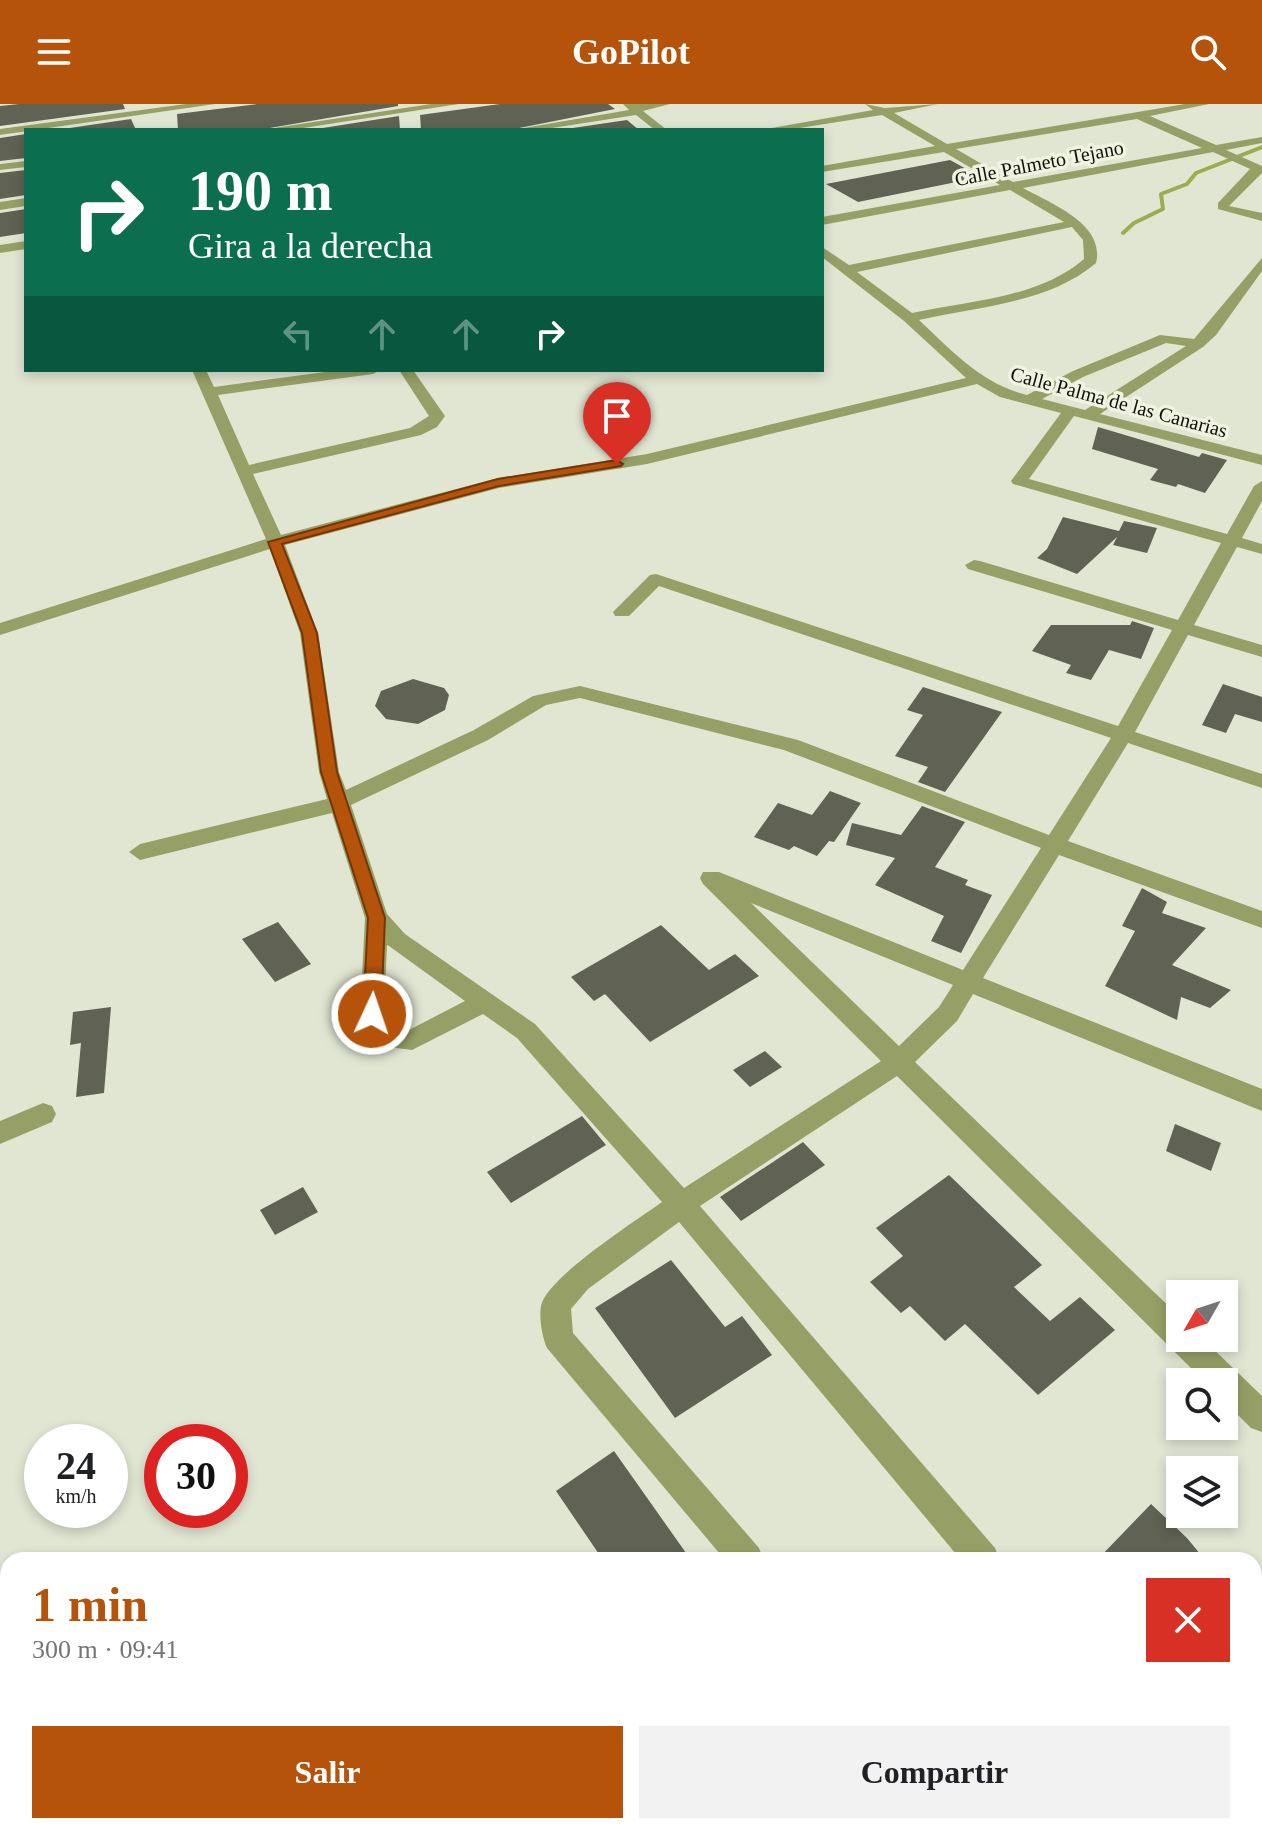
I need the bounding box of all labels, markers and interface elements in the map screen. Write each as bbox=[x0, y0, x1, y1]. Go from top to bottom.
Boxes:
icon: menu bbox=[32, 30, 76, 74]
icon: search bbox=[1186, 30, 1230, 74]
text: GoPilot bbox=[572, 32, 690, 72]
street label: Calle Palmeto Tejano bbox=[953, 136, 1125, 191]
icon: right bbox=[56, 160, 160, 264]
text: 190 m bbox=[188, 160, 333, 222]
text: Gira a la derecha bbox=[188, 226, 433, 266]
icon: left bbox=[276, 312, 320, 356]
icon: ahead bbox=[360, 312, 404, 356]
icon: ahead bbox=[444, 312, 488, 356]
icon: right bbox=[528, 312, 572, 356]
street label: Calle Palma de las Canarias bbox=[1008, 362, 1230, 442]
pin bbox=[583, 382, 651, 464]
icon: arrive bbox=[595, 394, 639, 438]
position arrow bbox=[330, 972, 414, 1056]
north arrow bbox=[1166, 1280, 1238, 1352]
map controls bbox=[1166, 1280, 1238, 1528]
button: search bbox=[1166, 1368, 1238, 1440]
speed limit sign: 30 bbox=[144, 1424, 248, 1528]
text: 24 bbox=[56, 1443, 96, 1488]
button: layers bbox=[1166, 1456, 1238, 1528]
text: km/h bbox=[55, 1485, 97, 1507]
text: 1 min bbox=[32, 1578, 148, 1631]
button: close bbox=[1146, 1578, 1230, 1662]
text: 300 m · 09:41 bbox=[32, 1635, 179, 1664]
button: Salir bbox=[32, 1726, 623, 1818]
button: Compartir bbox=[639, 1726, 1230, 1818]

